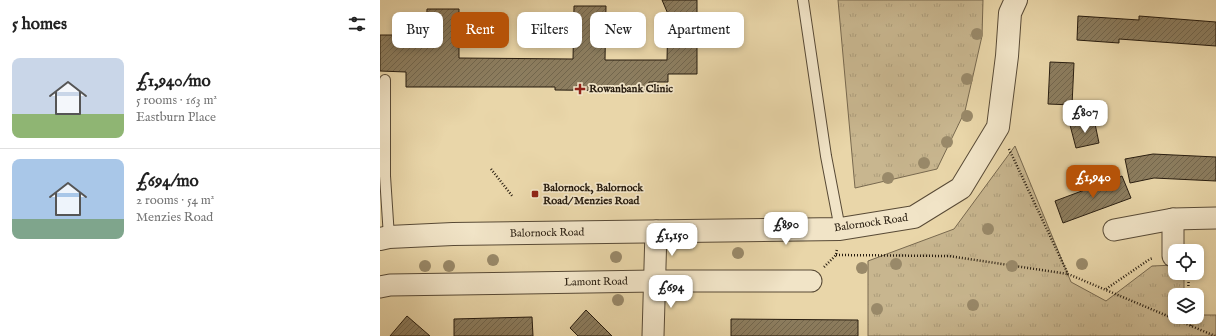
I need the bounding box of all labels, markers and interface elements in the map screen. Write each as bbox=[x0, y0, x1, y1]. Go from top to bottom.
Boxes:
chip: Buy bbox=[392, 12, 443, 48]
chip: Rent bbox=[451, 12, 509, 48]
chip: Filters bbox=[517, 12, 582, 48]
chip: New bbox=[590, 12, 646, 48]
chip: Apartment bbox=[654, 12, 744, 48]
icon: filters bbox=[346, 13, 368, 35]
text: 5 homes bbox=[12, 14, 67, 35]
text: £1,940/mo bbox=[136, 71, 211, 92]
icon: home bbox=[44, 74, 92, 122]
place label: Rowanbank Clinic bbox=[589, 82, 673, 96]
marker: Rowanbank Clinic bbox=[574, 83, 586, 95]
text: 5 rooms · 163 m² bbox=[136, 92, 217, 109]
pin: £807 bbox=[1061, 100, 1109, 134]
text: £807 bbox=[1072, 104, 1098, 121]
text: Eastburn Place bbox=[136, 109, 216, 126]
pin: £1,940 bbox=[1060, 165, 1126, 199]
text: £1,940 bbox=[1075, 169, 1111, 186]
text: £694/mo bbox=[136, 171, 199, 192]
icon: home bbox=[44, 175, 92, 223]
place label: Balornock, Balornock Road/ Menzies Road bbox=[543, 181, 644, 208]
marker: Balornock, Balornock Road/ Menzies Road bbox=[530, 189, 540, 199]
text: 2 rooms · 54 m² bbox=[136, 192, 214, 209]
text: Menzies Road bbox=[136, 209, 213, 226]
street label: Balornock Road bbox=[833, 211, 909, 235]
pin: £890 bbox=[762, 212, 810, 246]
text: £890 bbox=[773, 216, 799, 233]
pin: £1,150 bbox=[639, 223, 705, 257]
street label: Balornock Road bbox=[510, 225, 585, 241]
text: £1,150 bbox=[655, 227, 689, 244]
map controls bbox=[1168, 244, 1204, 324]
button: locate bbox=[1168, 244, 1204, 280]
street label: Lamont Road bbox=[564, 274, 628, 290]
pin: £694 bbox=[647, 275, 695, 309]
text: £694 bbox=[658, 279, 684, 296]
button: layers bbox=[1168, 288, 1204, 324]

